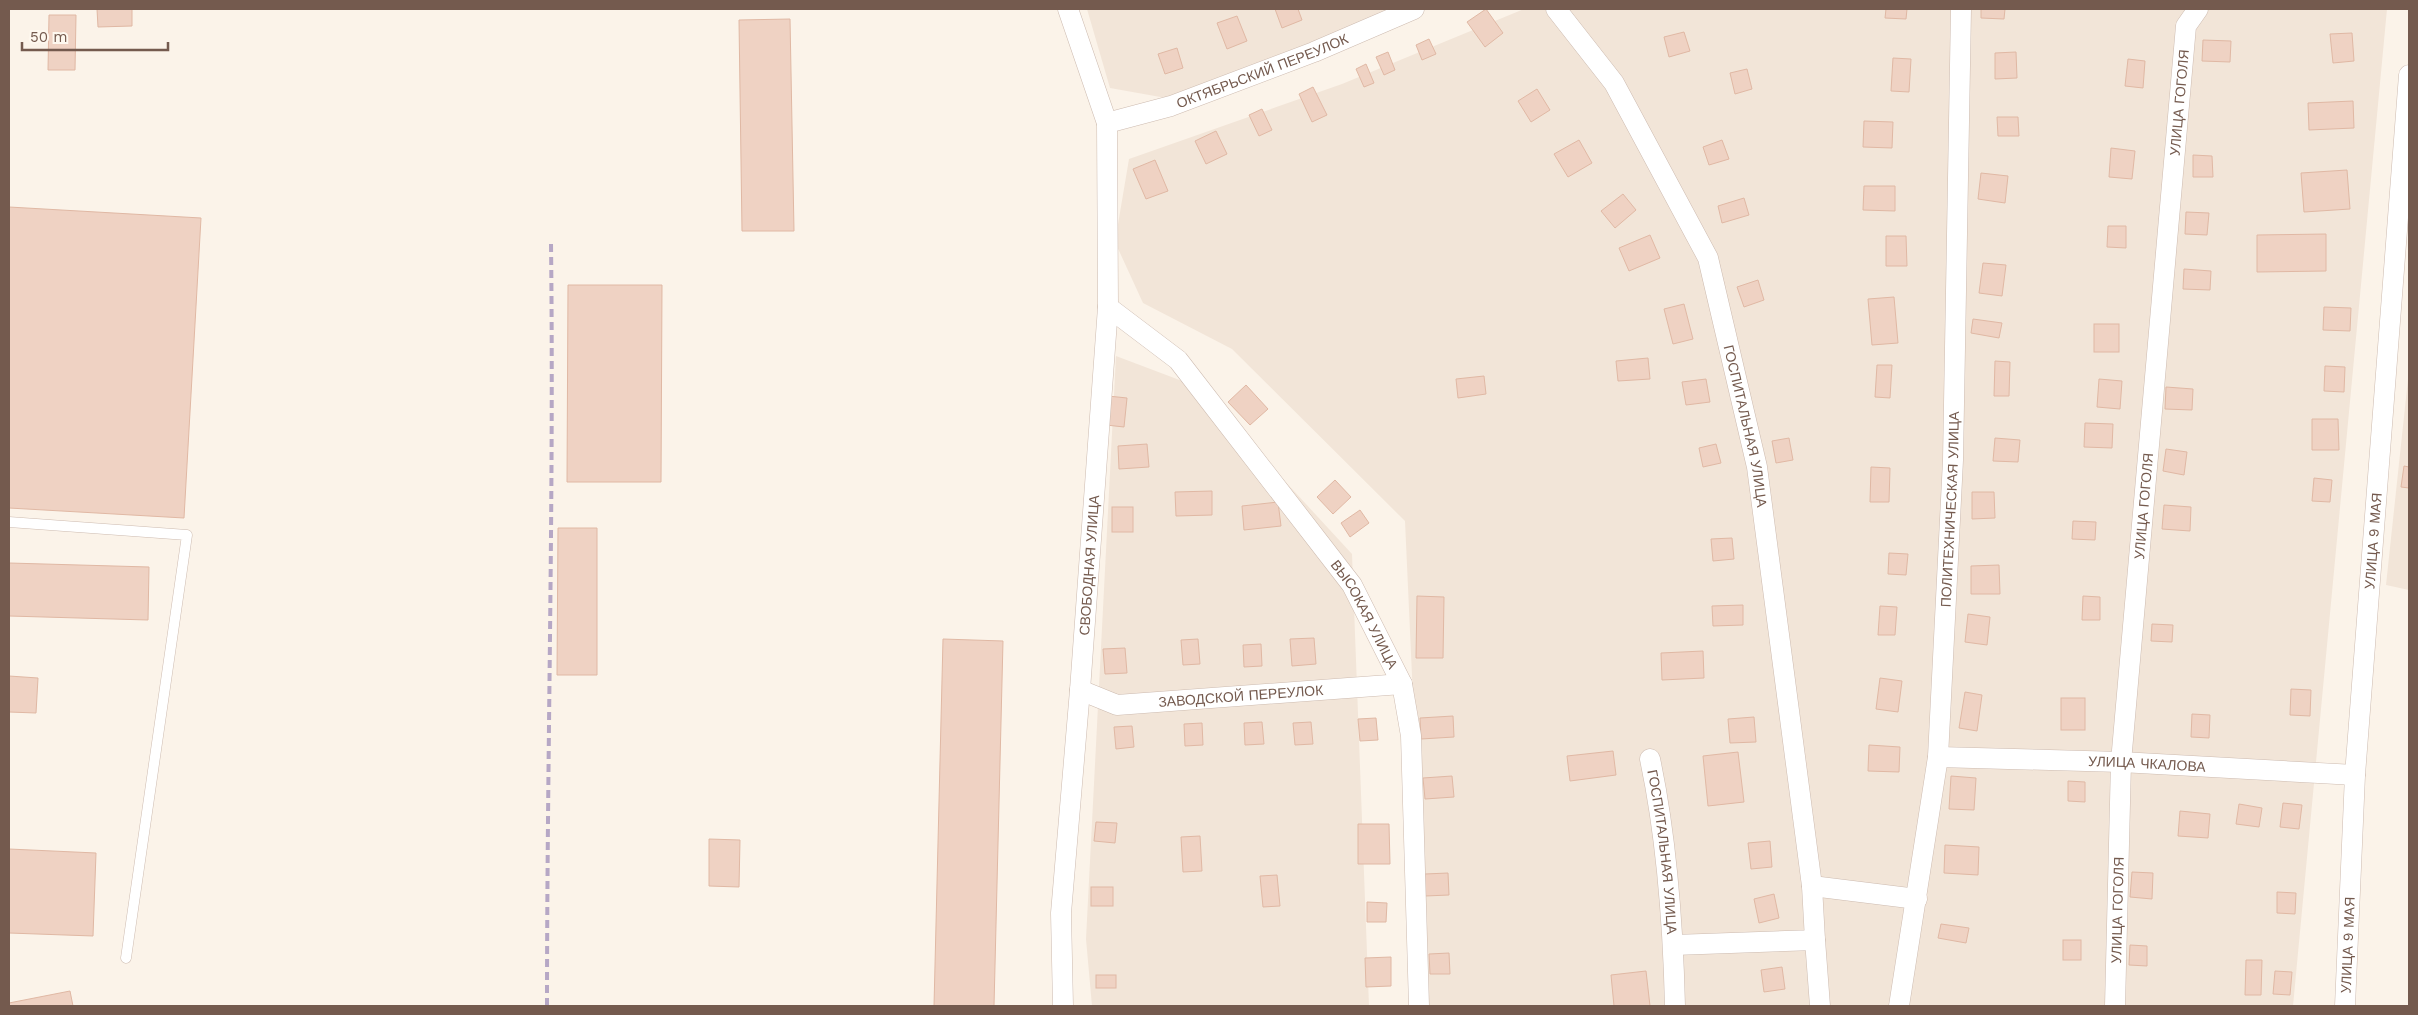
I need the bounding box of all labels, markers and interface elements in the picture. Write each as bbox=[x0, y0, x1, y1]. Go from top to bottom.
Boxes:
scale bar bbox=[22, 20, 169, 52]
text: 50 m bbox=[30, 28, 67, 46]
street label: ОКТЯБРЬСКИЙ ПЕРЕУЛОК bbox=[1174, 30, 1351, 111]
street label: УЛИЦА ГОГОЛЯ bbox=[2167, 49, 2192, 156]
street label: ГОСПИТАЛЬНАЯ УЛИЦА bbox=[1721, 343, 1770, 509]
street label: ПОЛИТЕХНИЧЕСКАЯ УЛИЦА bbox=[1938, 411, 1962, 608]
street label: УЛИЦА ГОГОЛЯ bbox=[2131, 452, 2156, 560]
street label: УЛИЦА 9 МАЯ bbox=[2361, 492, 2385, 590]
street label: СВОБОДНАЯ УЛИЦА bbox=[1076, 494, 1102, 636]
street label: ВЫСОКАЯ УЛИЦА bbox=[1328, 557, 1401, 672]
street label: ЗАВОДСКОЙ ПЕРЕУЛОК bbox=[1158, 682, 1325, 710]
street label: УЛИЦА ЧКАЛОВА bbox=[2088, 753, 2207, 775]
street label: ГОСПИТАЛЬНАЯ УЛИЦА bbox=[1644, 768, 1680, 936]
street label: УЛИЦА ГОГОЛЯ bbox=[2108, 856, 2127, 964]
street label: УЛИЦА 9 МАЯ bbox=[2338, 896, 2358, 994]

